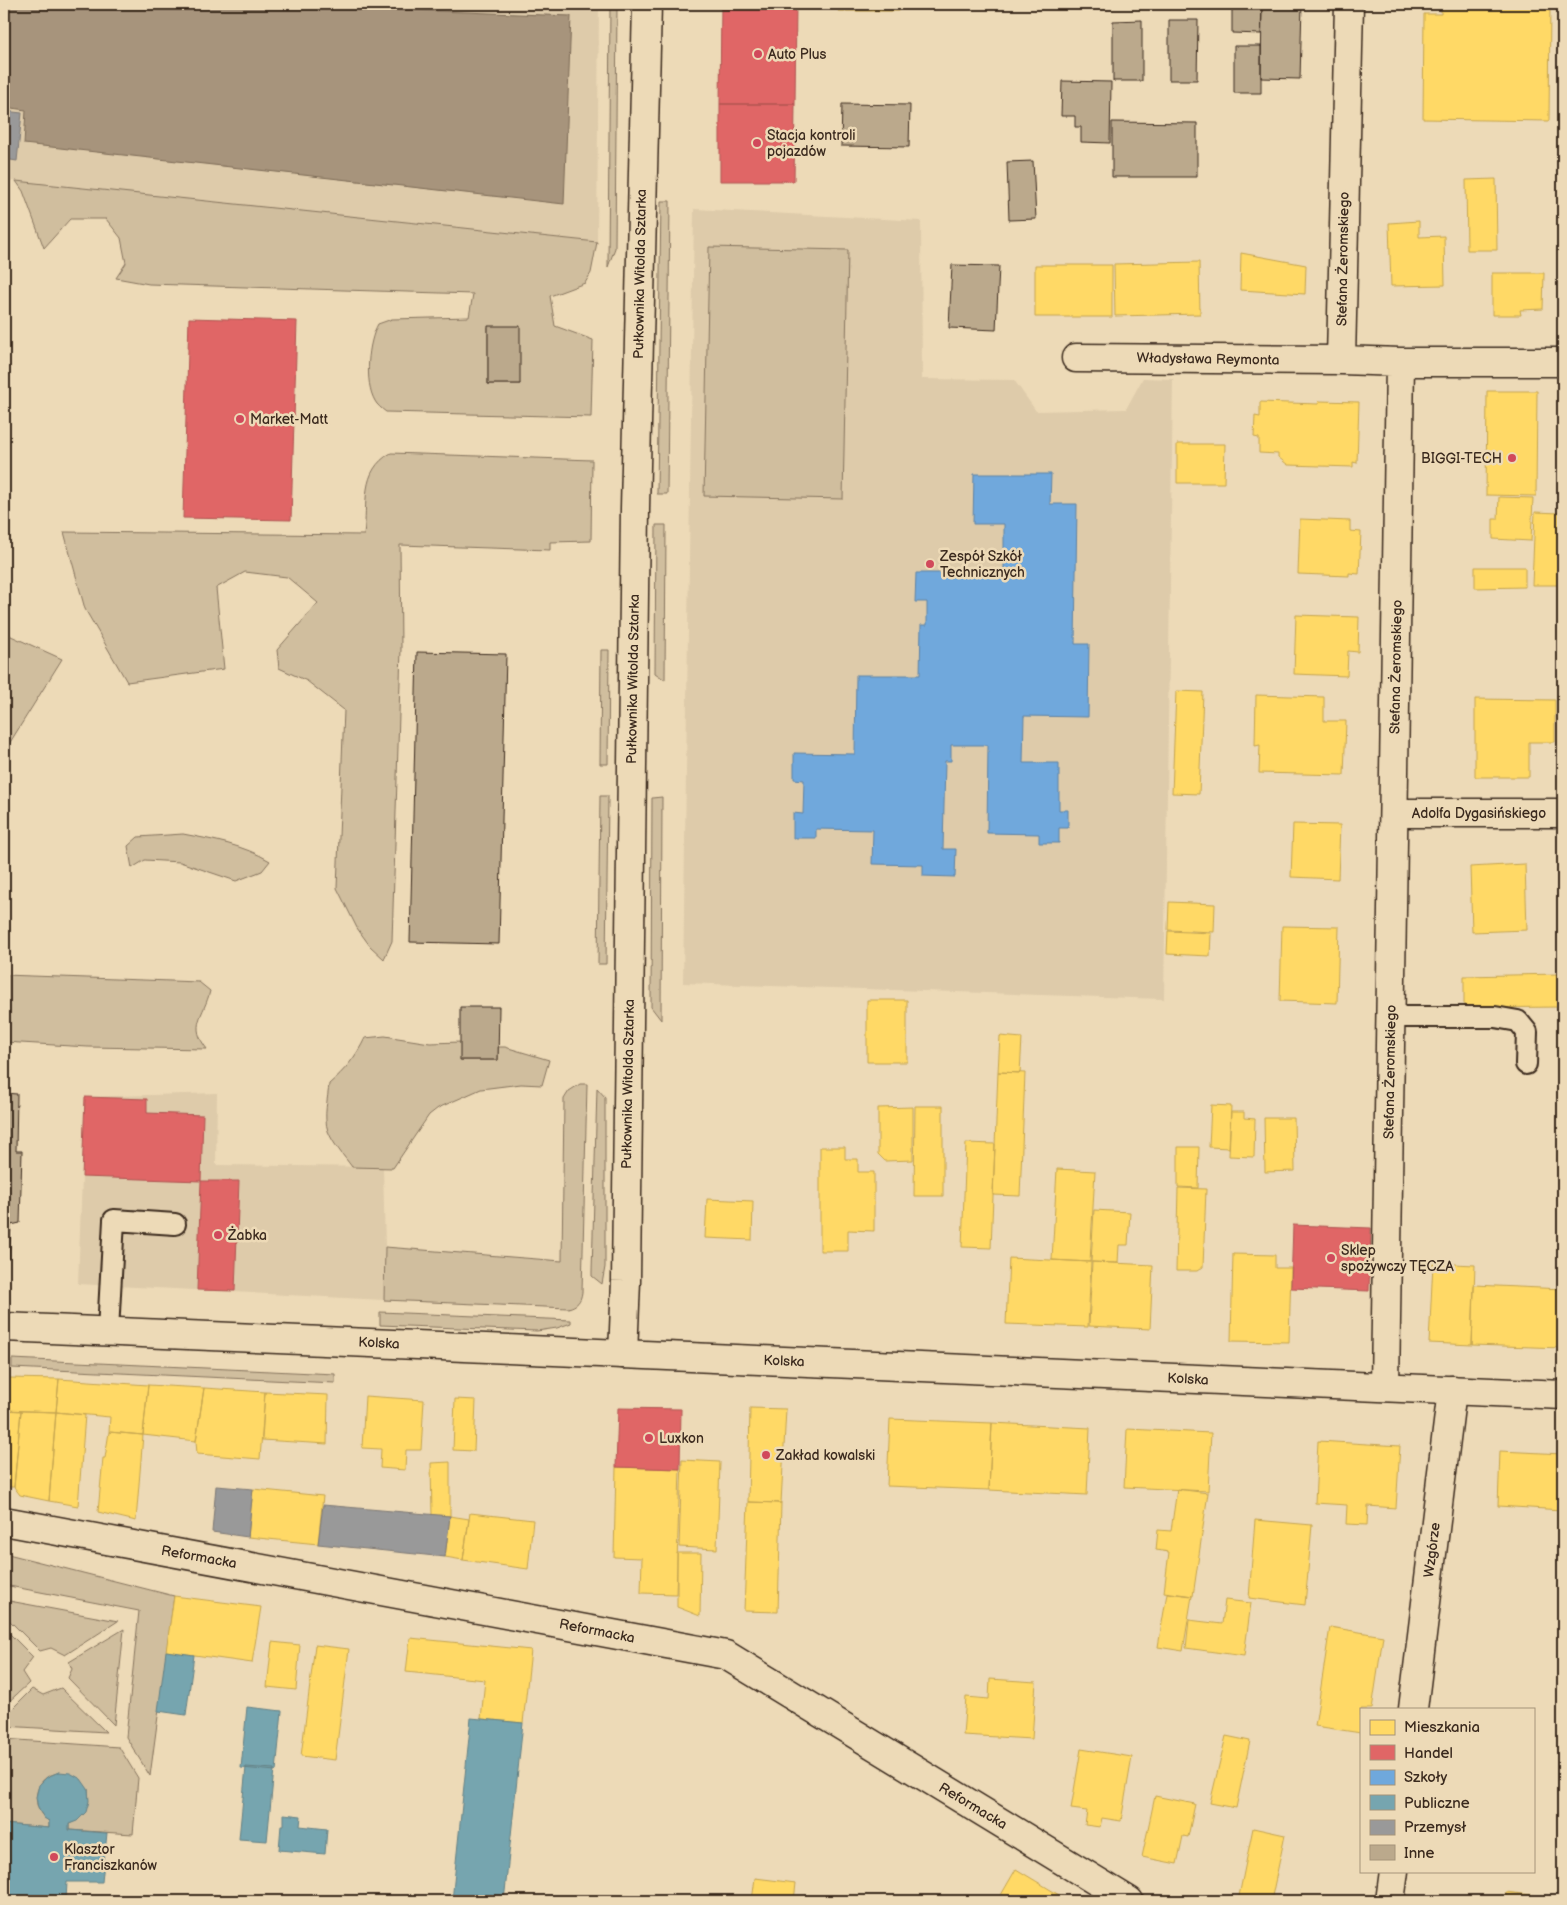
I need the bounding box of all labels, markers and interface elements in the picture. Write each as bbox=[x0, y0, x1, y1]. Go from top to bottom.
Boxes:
place label: Auto Plus bbox=[768, 46, 827, 63]
marker: Auto Plus bbox=[752, 48, 764, 60]
place label: Stacja kontroli pojazdów bbox=[767, 127, 856, 160]
marker: Stacja kontroli pojazdów bbox=[751, 137, 763, 149]
street label: Pułkownika Witolda Sztarka bbox=[630, 189, 650, 359]
street label: Stefana Żeromskiego bbox=[1332, 192, 1353, 326]
street label: Władysława Reymonta bbox=[1136, 349, 1280, 369]
place label: Market-Matt bbox=[250, 411, 329, 428]
marker: Market-Matt bbox=[234, 413, 246, 425]
place label: BIGGI-TECH bbox=[1421, 450, 1502, 467]
marker: BIGGI-TECH bbox=[1506, 452, 1518, 464]
place label: Zespół Szkół Technicznych bbox=[939, 548, 1025, 581]
marker: Zespół Szkół Technicznych bbox=[924, 558, 936, 570]
street label: Pułkownika Witolda Sztarka bbox=[623, 594, 643, 764]
street label: Stefana Żeromskiego bbox=[1385, 600, 1406, 734]
street label: Adolfa Dygasińskiego bbox=[1412, 805, 1546, 822]
street label: Pułkownika Witolda Sztarka bbox=[618, 999, 638, 1169]
street label: Stefana Żeromskiego bbox=[1379, 1005, 1400, 1139]
place label: Żabka bbox=[227, 1226, 267, 1244]
marker: Żabka bbox=[212, 1229, 224, 1241]
place label: Sklep spożywczy TĘCZA bbox=[1341, 1242, 1454, 1275]
marker: Sklep spożywczy TĘCZA bbox=[1325, 1252, 1337, 1264]
street label: Kolska bbox=[358, 1333, 400, 1353]
street label: Kolska bbox=[763, 1352, 805, 1370]
street label: Kolska bbox=[1167, 1369, 1209, 1389]
place label: Luxkon bbox=[659, 1430, 704, 1447]
marker: Luxkon bbox=[643, 1432, 655, 1444]
place label: Zakład kowalski bbox=[775, 1447, 875, 1464]
marker: Zakład kowalski bbox=[760, 1449, 772, 1461]
street label: Wzgórze bbox=[1420, 1521, 1444, 1579]
street label: Reformacka bbox=[160, 1542, 238, 1572]
street label: Reformacka bbox=[558, 1615, 636, 1647]
legend bbox=[1360, 1708, 1534, 1872]
text: Mieszkania bbox=[1404, 1718, 1480, 1737]
text: Handel bbox=[1404, 1744, 1453, 1763]
text: Szkoły bbox=[1404, 1768, 1447, 1787]
street label: Reformacka bbox=[936, 1779, 1010, 1833]
text: Publiczne bbox=[1404, 1794, 1470, 1813]
text: Przemysł bbox=[1404, 1818, 1466, 1837]
place label: Klasztor Franciszkanów bbox=[64, 1841, 158, 1874]
text: Inne bbox=[1404, 1844, 1435, 1863]
marker: Klasztor Franciszkanów bbox=[48, 1851, 60, 1863]

